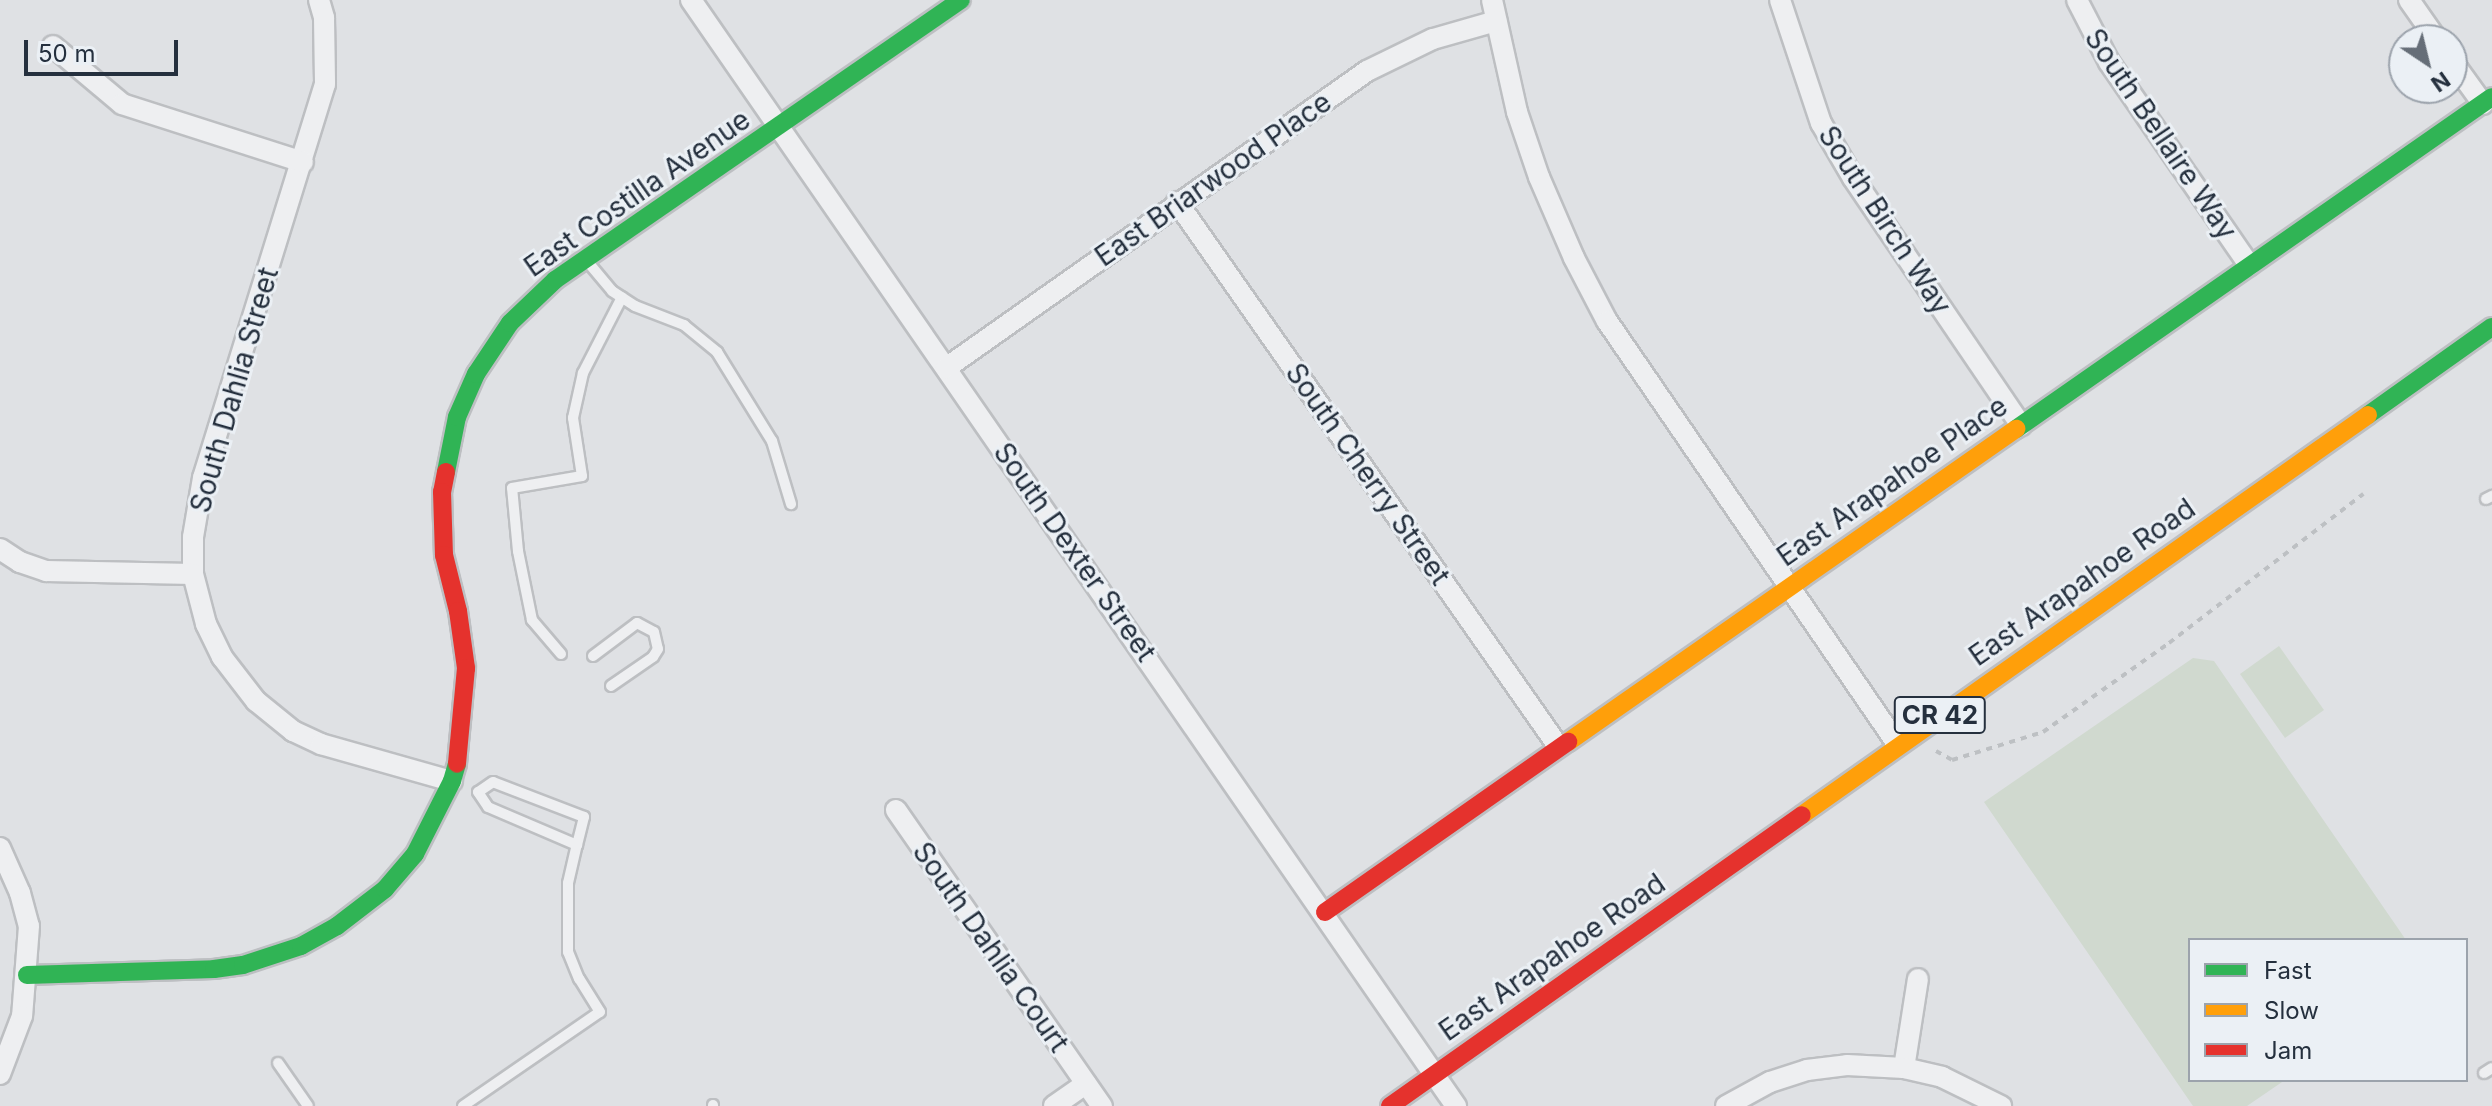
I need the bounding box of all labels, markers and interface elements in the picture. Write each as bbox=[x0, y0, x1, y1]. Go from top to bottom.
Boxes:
street label: South Bellaire Way bbox=[2078, 22, 2244, 246]
scale bar bbox=[28, 24, 182, 74]
north arrow bbox=[2388, 24, 2468, 104]
text: 50 m bbox=[38, 39, 96, 68]
text: N bbox=[2426, 67, 2455, 97]
street label: East Briarwood Place bbox=[1088, 85, 1338, 273]
street label: East Costilla Avenue bbox=[518, 102, 756, 284]
street label: South Birch Way bbox=[1812, 120, 1958, 320]
street label: South Dahlia Street bbox=[183, 264, 285, 516]
street label: South Cherry Street bbox=[1279, 357, 1457, 591]
street label: East Arapahoe Place bbox=[1770, 389, 2014, 573]
street label: South Dexter Street bbox=[987, 436, 1163, 668]
street label: East Arapahoe Road bbox=[1963, 491, 2201, 673]
road number: CR 42 bbox=[1892, 693, 1988, 737]
street label: South Dahlia Court bbox=[906, 836, 1076, 1058]
street label: East Arapahoe Road bbox=[1433, 866, 1671, 1048]
legend bbox=[2188, 938, 2468, 1082]
text: Fast bbox=[2264, 956, 2312, 985]
text: Slow bbox=[2264, 996, 2319, 1025]
text: Jam bbox=[2264, 1036, 2312, 1065]

